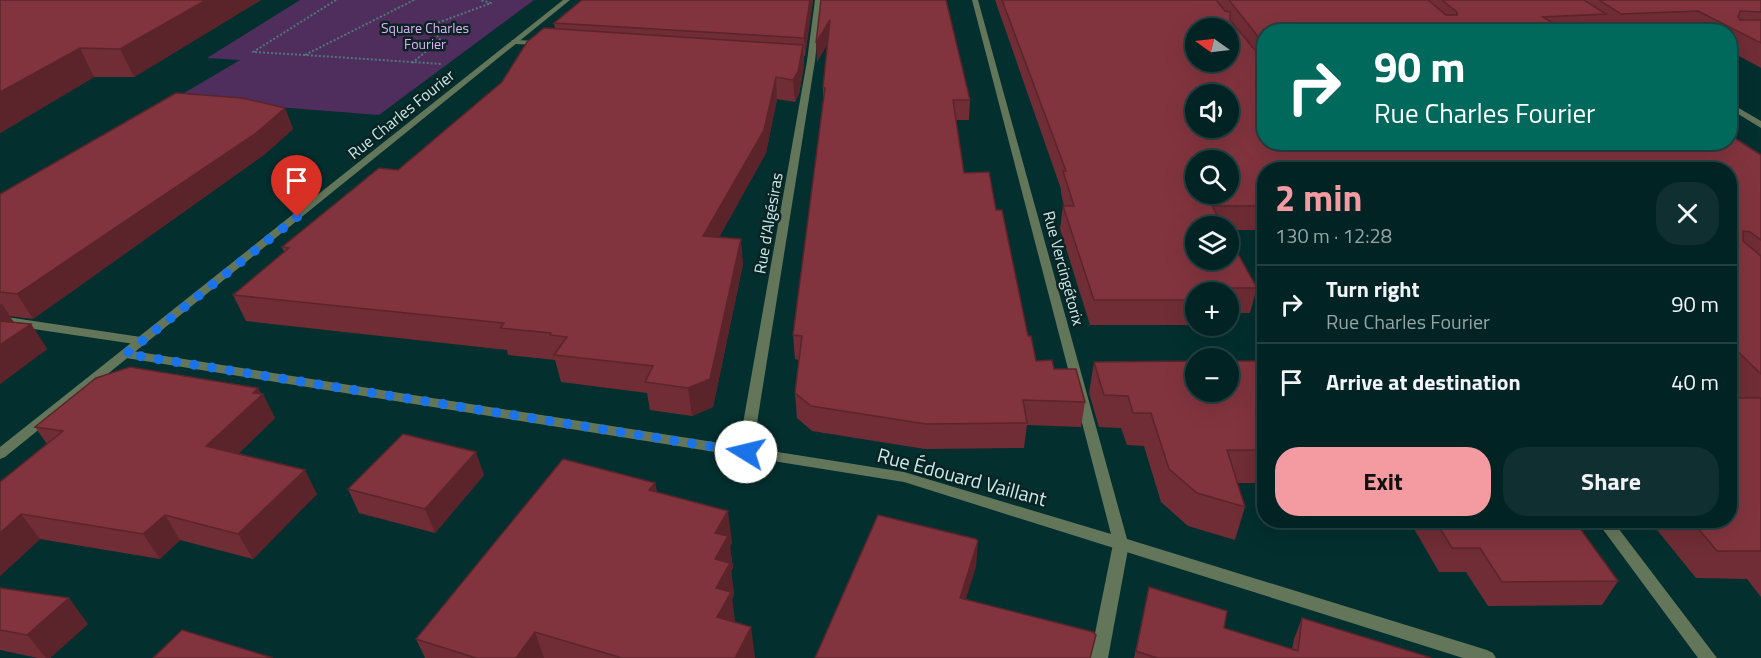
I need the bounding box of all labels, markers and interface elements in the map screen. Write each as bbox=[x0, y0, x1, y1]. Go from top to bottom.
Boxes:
park label: Square Charles Fourier bbox=[381, 17, 469, 54]
north arrow bbox=[1185, 18, 1239, 72]
map controls bbox=[1185, 18, 1239, 402]
text: 90 m bbox=[1374, 34, 1466, 98]
icon: right bbox=[1275, 48, 1353, 126]
street label: Rue Charles Fourier bbox=[342, 63, 460, 165]
button: sound bbox=[1185, 84, 1239, 138]
text: Rue Charles Fourier bbox=[1374, 92, 1595, 133]
button: search bbox=[1185, 150, 1239, 204]
pin bbox=[271, 155, 322, 217]
icon: arrive bbox=[280, 164, 313, 197]
street label: Rue d'Algésiras bbox=[747, 170, 789, 276]
text: 2 min bbox=[1275, 170, 1362, 225]
button: close bbox=[1656, 182, 1719, 245]
street label: Rue Vercingétorix bbox=[1037, 208, 1091, 328]
button: layers bbox=[1185, 216, 1239, 270]
text: 130 m · 12:28 bbox=[1275, 220, 1392, 251]
text: Turn right bbox=[1326, 272, 1420, 306]
button: + bbox=[1185, 282, 1239, 336]
text: 90 m bbox=[1671, 287, 1719, 321]
icon: right bbox=[1275, 288, 1308, 321]
text: Rue Charles Fourier bbox=[1326, 306, 1490, 337]
button: − bbox=[1185, 348, 1239, 402]
text: Arrive at destination bbox=[1326, 365, 1521, 399]
text: 40 m bbox=[1671, 365, 1719, 399]
icon: arrive bbox=[1275, 366, 1308, 399]
position arrow bbox=[714, 420, 778, 484]
street label: Rue Édouard Vaillant bbox=[874, 439, 1050, 514]
button: Exit bbox=[1275, 447, 1491, 516]
button: Share bbox=[1503, 447, 1719, 516]

